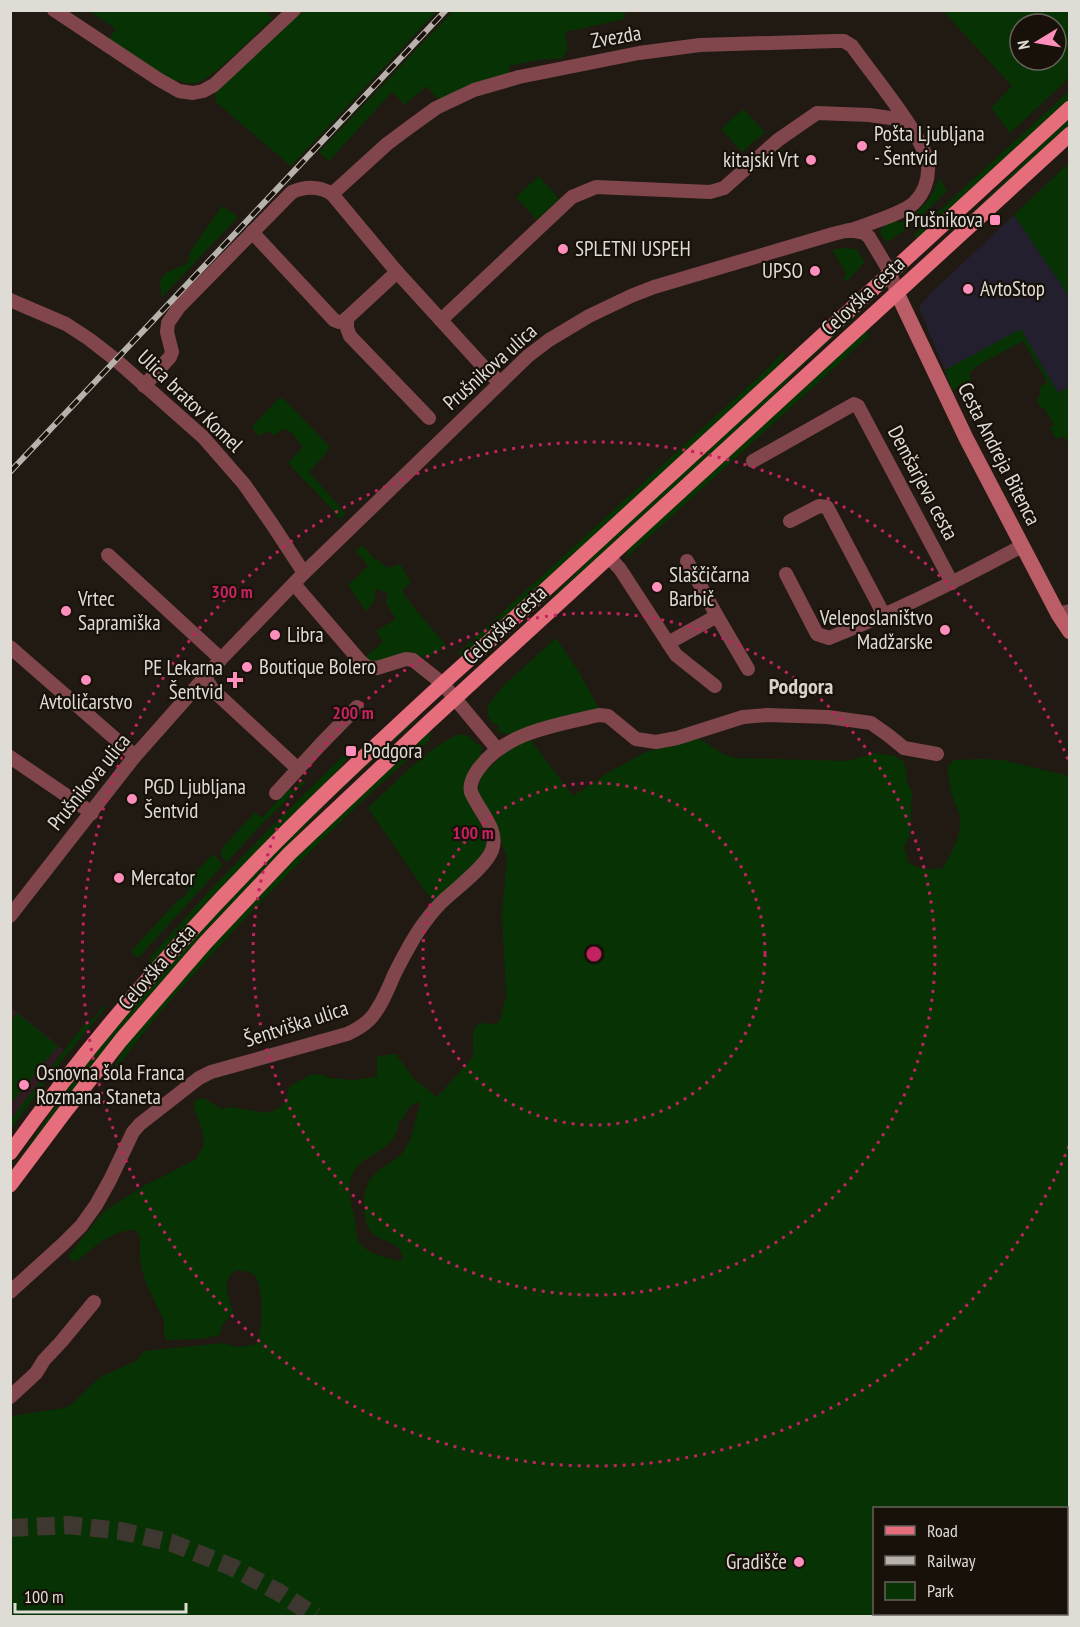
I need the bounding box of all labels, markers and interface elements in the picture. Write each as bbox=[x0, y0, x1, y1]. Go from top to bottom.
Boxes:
north arrow bbox=[1008, 12, 1068, 72]
street label: Zvezda bbox=[589, 19, 643, 54]
text: N bbox=[1013, 39, 1034, 51]
place label: Pošta Ljubljana - Šentvid bbox=[874, 120, 985, 171]
marker: Pošta Ljubljana - Šentvid bbox=[855, 139, 869, 153]
place label: kitajski Vrt bbox=[723, 146, 799, 173]
marker: kitajski Vrt bbox=[804, 153, 818, 167]
place label: Prušnikova bbox=[905, 206, 983, 233]
marker: Prušnikova bbox=[988, 213, 1002, 227]
place label: SPLETNI USPEH bbox=[575, 235, 691, 262]
marker: SPLETNI USPEH bbox=[556, 242, 570, 256]
street label: Celovška cesta bbox=[815, 250, 910, 341]
place label: UPSO bbox=[762, 257, 803, 284]
marker: UPSO bbox=[808, 264, 822, 278]
place label: AvtoStop bbox=[980, 275, 1045, 302]
marker: AvtoStop bbox=[961, 282, 975, 296]
street label: Prušnikova ulica bbox=[437, 317, 542, 416]
street label: Ulica bratov Komel bbox=[132, 344, 249, 458]
street label: Cesta Andreja Bitenca bbox=[952, 378, 1047, 530]
street label: Demšarjeva cesta bbox=[882, 421, 965, 545]
place label: Slaščičarna Barbič bbox=[669, 561, 750, 612]
street label: Celovška cesta bbox=[457, 579, 552, 670]
text: 300 m bbox=[211, 580, 253, 603]
marker: Slaščičarna Barbič bbox=[650, 580, 664, 594]
place label: Vrtec Sapramiška bbox=[77, 585, 161, 636]
marker: Vrtec Sapramiška bbox=[59, 604, 73, 618]
place label: Veleposlaništvo Madžarske bbox=[819, 604, 933, 655]
place label: Libra bbox=[287, 621, 324, 648]
marker: Veleposlaništvo Madžarske bbox=[938, 623, 952, 637]
marker: Libra bbox=[268, 628, 282, 642]
place label: Boutique Bolero bbox=[259, 653, 376, 680]
place label: PE Lekarna Šentvid bbox=[144, 654, 223, 705]
marker: Boutique Bolero bbox=[240, 660, 254, 674]
district label: Podgora bbox=[769, 672, 833, 700]
marker: Avtoličarstvo bbox=[79, 673, 93, 687]
marker: PE Lekarna Šentvid bbox=[228, 673, 242, 687]
place label: Avtoličarstvo bbox=[39, 688, 133, 715]
text: 200 m bbox=[332, 701, 374, 724]
street label: Prušnikova ulica bbox=[41, 728, 136, 836]
place label: Podgora bbox=[363, 737, 422, 764]
marker: Podgora bbox=[344, 744, 358, 758]
place label: PGD Ljubljana Šentvid bbox=[144, 773, 246, 824]
marker: PGD Ljubljana Šentvid bbox=[125, 792, 139, 806]
text: 100 m bbox=[452, 821, 494, 844]
place label: Mercator bbox=[131, 864, 195, 891]
marker: Mercator bbox=[112, 871, 126, 885]
street label: Celovška cesta bbox=[112, 918, 201, 1015]
centre of rings bbox=[584, 944, 604, 964]
street label: Šentviška ulica bbox=[240, 994, 351, 1053]
place label: Osnovna šola Franca Rozmana Staneta bbox=[36, 1059, 185, 1110]
marker: Osnovna šola Franca Rozmana Staneta bbox=[17, 1078, 31, 1092]
legend bbox=[873, 1507, 1068, 1615]
text: Road bbox=[927, 1519, 958, 1542]
place label: Gradišče bbox=[726, 1548, 787, 1575]
text: Railway bbox=[927, 1549, 976, 1572]
marker: Gradišče bbox=[792, 1555, 806, 1569]
scale bar bbox=[15, 1576, 186, 1614]
text: Park bbox=[927, 1579, 954, 1602]
text: 100 m bbox=[24, 1585, 64, 1608]

